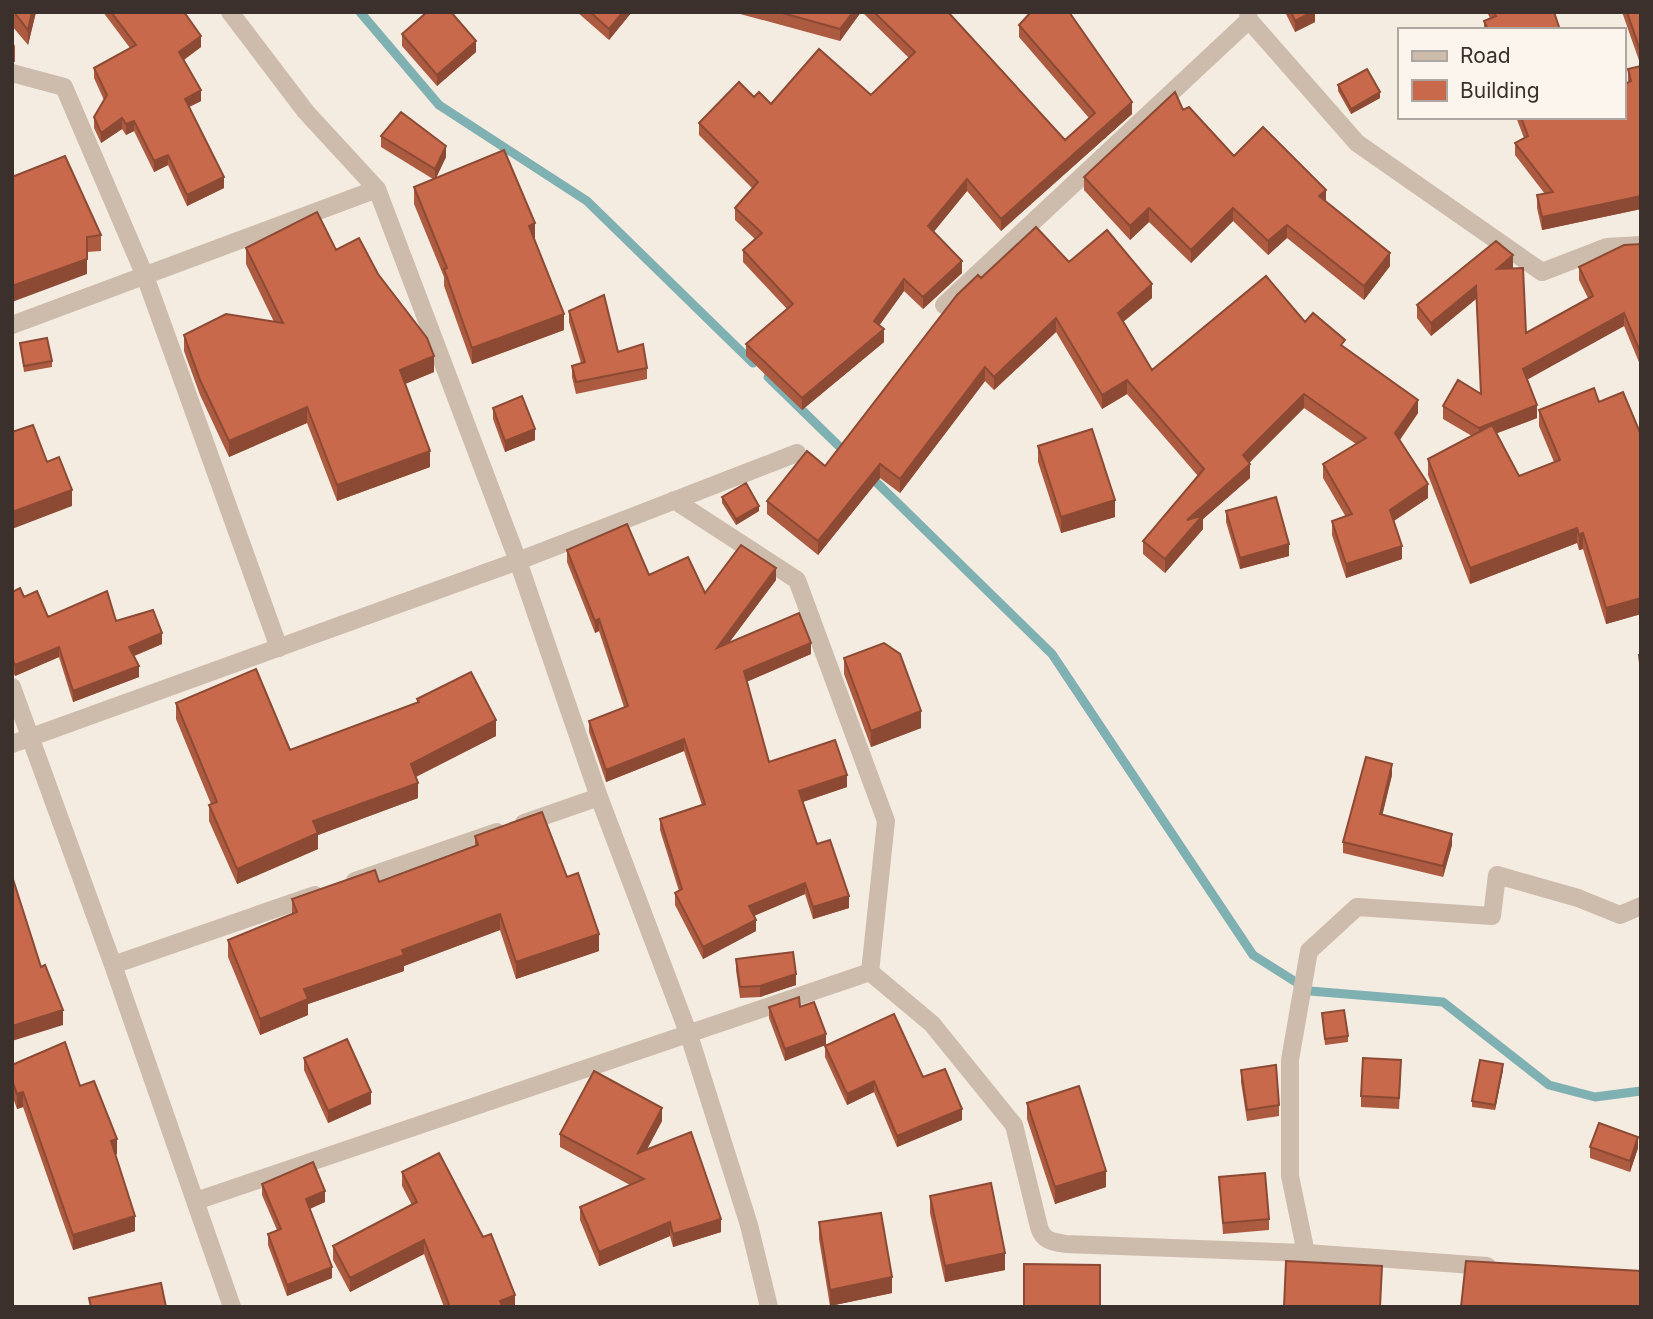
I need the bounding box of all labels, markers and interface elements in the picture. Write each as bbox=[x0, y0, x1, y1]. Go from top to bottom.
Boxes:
legend bbox=[1398, 28, 1625, 119]
text: Road bbox=[1460, 43, 1511, 68]
text: Building bbox=[1460, 78, 1540, 103]

